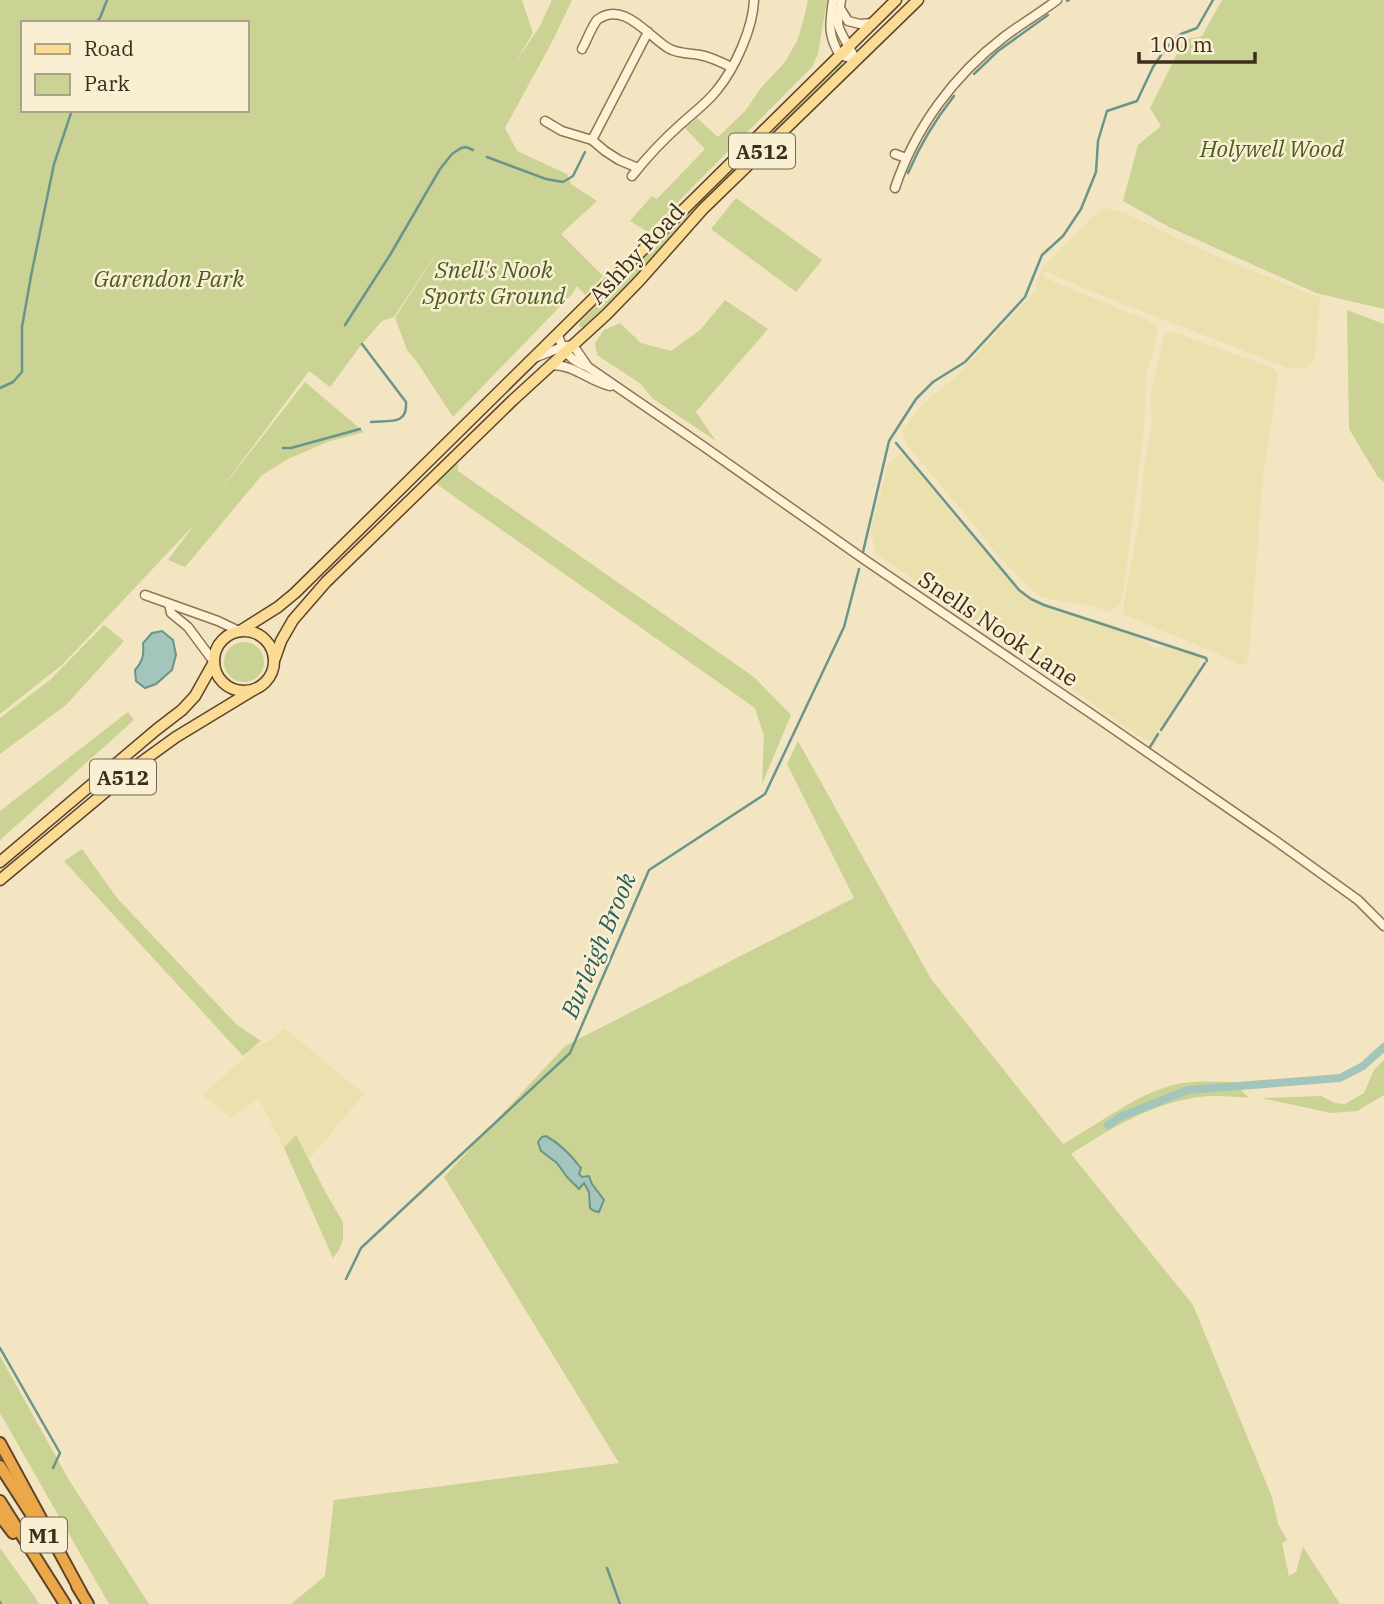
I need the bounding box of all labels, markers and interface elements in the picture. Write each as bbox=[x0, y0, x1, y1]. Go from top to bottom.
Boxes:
legend bbox=[21, 21, 248, 112]
scale bar bbox=[1139, 21, 1254, 65]
text: 100 m bbox=[1150, 30, 1213, 58]
text: Road bbox=[84, 34, 134, 62]
text: Park bbox=[84, 69, 131, 97]
park label: Holywell Wood bbox=[1199, 133, 1345, 163]
road number: A512 bbox=[729, 134, 795, 168]
street label: Ashby Road bbox=[582, 196, 690, 310]
park label: Snell's Nook Sports Ground bbox=[422, 254, 566, 310]
park label: Garendon Park bbox=[93, 263, 245, 293]
street label: Snells Nook Lane bbox=[913, 563, 1085, 693]
road number: A512 bbox=[90, 760, 156, 794]
water label: Burleigh Brook bbox=[553, 867, 643, 1023]
road number: M1 bbox=[21, 1518, 67, 1552]

